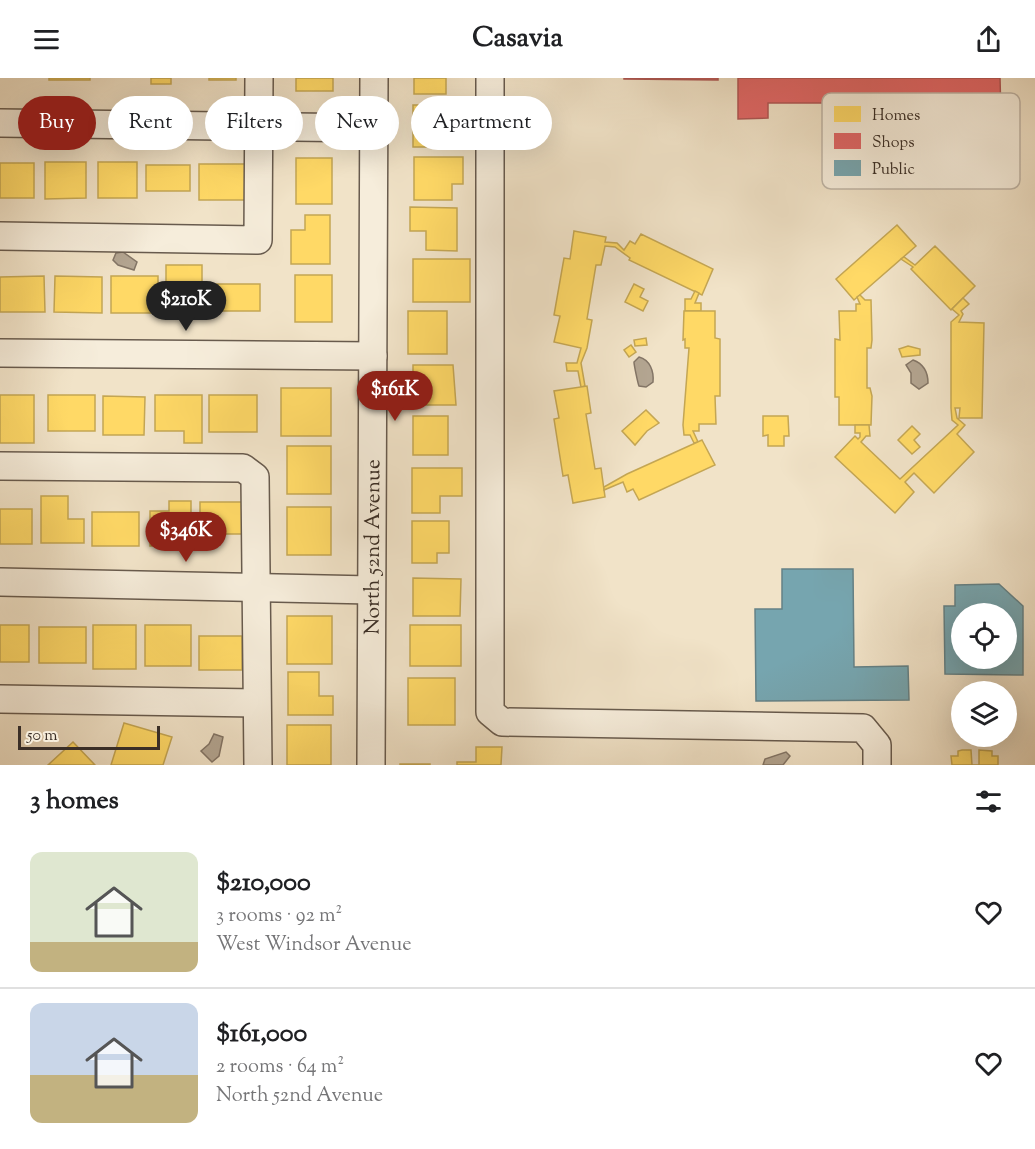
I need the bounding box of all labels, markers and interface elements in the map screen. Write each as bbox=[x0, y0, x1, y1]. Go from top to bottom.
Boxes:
text: Casavia bbox=[472, 20, 563, 59]
icon: menu bbox=[30, 23, 63, 56]
icon: share bbox=[972, 23, 1005, 56]
legend bbox=[822, 93, 1020, 189]
chip: Buy bbox=[18, 96, 96, 150]
chip: Rent bbox=[108, 96, 193, 150]
chip: Filters bbox=[205, 96, 303, 150]
chip: New bbox=[315, 96, 399, 150]
chip: Apartment bbox=[411, 96, 552, 150]
text: Homes bbox=[872, 105, 920, 128]
text: Shops bbox=[872, 132, 915, 155]
text: Public bbox=[872, 159, 915, 182]
pin: $210K bbox=[144, 281, 228, 332]
text: $210K bbox=[160, 286, 212, 315]
pin: $161K bbox=[353, 371, 437, 422]
text: $161K bbox=[371, 376, 419, 405]
street label: North 52nd Avenue bbox=[359, 459, 389, 635]
pin: $346K bbox=[144, 512, 228, 563]
text: $346K bbox=[159, 517, 213, 546]
map controls bbox=[951, 603, 1017, 747]
button: locate bbox=[951, 603, 1017, 669]
button: layers bbox=[951, 681, 1017, 747]
scale bar bbox=[18, 723, 160, 750]
text: 50 m bbox=[27, 725, 58, 748]
text: 3 homes bbox=[30, 783, 119, 820]
icon: filters bbox=[972, 785, 1005, 818]
text: $210,000 bbox=[216, 865, 311, 902]
icon: home bbox=[78, 876, 150, 948]
icon: heart bbox=[972, 896, 1005, 929]
text: 3 rooms · 92 m² bbox=[216, 902, 342, 931]
text: West Windsor Avenue bbox=[216, 931, 412, 960]
text: $161,000 bbox=[216, 1016, 307, 1053]
icon: home bbox=[78, 1027, 150, 1099]
icon: heart bbox=[972, 1047, 1005, 1080]
text: 2 rooms · 64 m² bbox=[216, 1053, 344, 1082]
text: North 52nd Avenue bbox=[216, 1082, 383, 1111]

